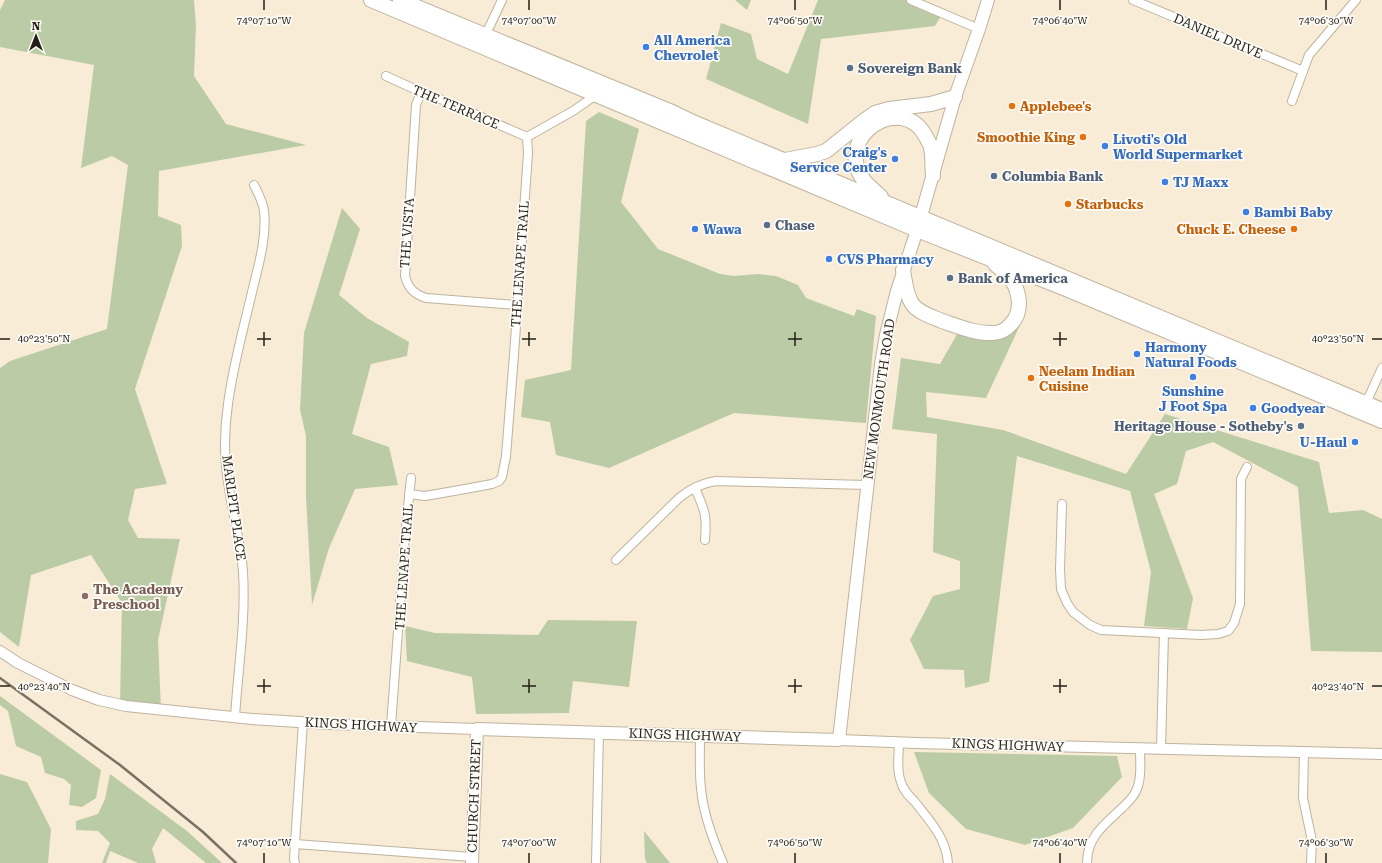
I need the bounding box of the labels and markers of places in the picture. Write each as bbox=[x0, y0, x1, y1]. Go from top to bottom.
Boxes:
place label: All America Chevrolet bbox=[654, 33, 731, 63]
marker: All America Chevrolet bbox=[641, 42, 651, 52]
place label: Sovereign Bank bbox=[858, 61, 962, 76]
marker: Sovereign Bank bbox=[845, 63, 855, 73]
place label: Applebee's bbox=[1020, 99, 1092, 114]
marker: Applebee's bbox=[1007, 101, 1017, 111]
place label: Smoothie King bbox=[977, 130, 1075, 145]
marker: Smoothie King bbox=[1078, 132, 1088, 142]
place label: Livoti's Old World Supermarket bbox=[1113, 132, 1244, 162]
marker: Livoti's Old World Supermarket bbox=[1100, 141, 1110, 151]
place label: Craig's Service Center bbox=[790, 145, 887, 175]
marker: Craig's Service Center bbox=[890, 154, 900, 164]
place label: Columbia Bank bbox=[1002, 169, 1103, 184]
marker: Columbia Bank bbox=[989, 171, 999, 181]
place label: TJ Maxx bbox=[1173, 175, 1229, 190]
marker: TJ Maxx bbox=[1160, 177, 1170, 187]
place label: Starbucks bbox=[1076, 197, 1144, 212]
marker: Starbucks bbox=[1063, 199, 1073, 209]
place label: Bambi Baby bbox=[1254, 205, 1333, 220]
marker: Bambi Baby bbox=[1241, 207, 1251, 217]
place label: Chase bbox=[775, 218, 815, 233]
marker: Chase bbox=[762, 220, 772, 230]
place label: Wawa bbox=[703, 222, 742, 237]
place label: Chuck E. Cheese bbox=[1176, 222, 1286, 237]
marker: Wawa bbox=[690, 224, 700, 234]
marker: Chuck E. Cheese bbox=[1289, 224, 1299, 234]
place label: CVS Pharmacy bbox=[837, 252, 934, 267]
marker: CVS Pharmacy bbox=[824, 254, 834, 264]
place label: Bank of America bbox=[958, 271, 1068, 286]
marker: Bank of America bbox=[945, 273, 955, 283]
place label: Harmony Natural Foods bbox=[1145, 340, 1237, 370]
marker: Harmony Natural Foods bbox=[1132, 349, 1142, 359]
place label: Neelam Indian Cuisine bbox=[1039, 364, 1135, 394]
marker: Sunshine J Foot Spa bbox=[1188, 372, 1198, 382]
marker: Neelam Indian Cuisine bbox=[1026, 373, 1036, 383]
place label: Sunshine J Foot Spa bbox=[1159, 384, 1228, 414]
place label: Goodyear bbox=[1261, 401, 1325, 416]
marker: Goodyear bbox=[1248, 403, 1258, 413]
place label: Heritage House - Sotheby's bbox=[1114, 419, 1293, 434]
marker: Heritage House - Sotheby's bbox=[1296, 421, 1306, 431]
place label: U-Haul bbox=[1300, 435, 1348, 450]
marker: U-Haul bbox=[1350, 437, 1360, 447]
place label: The Academy Preschool bbox=[93, 582, 183, 612]
marker: The Academy Preschool bbox=[80, 591, 90, 601]

